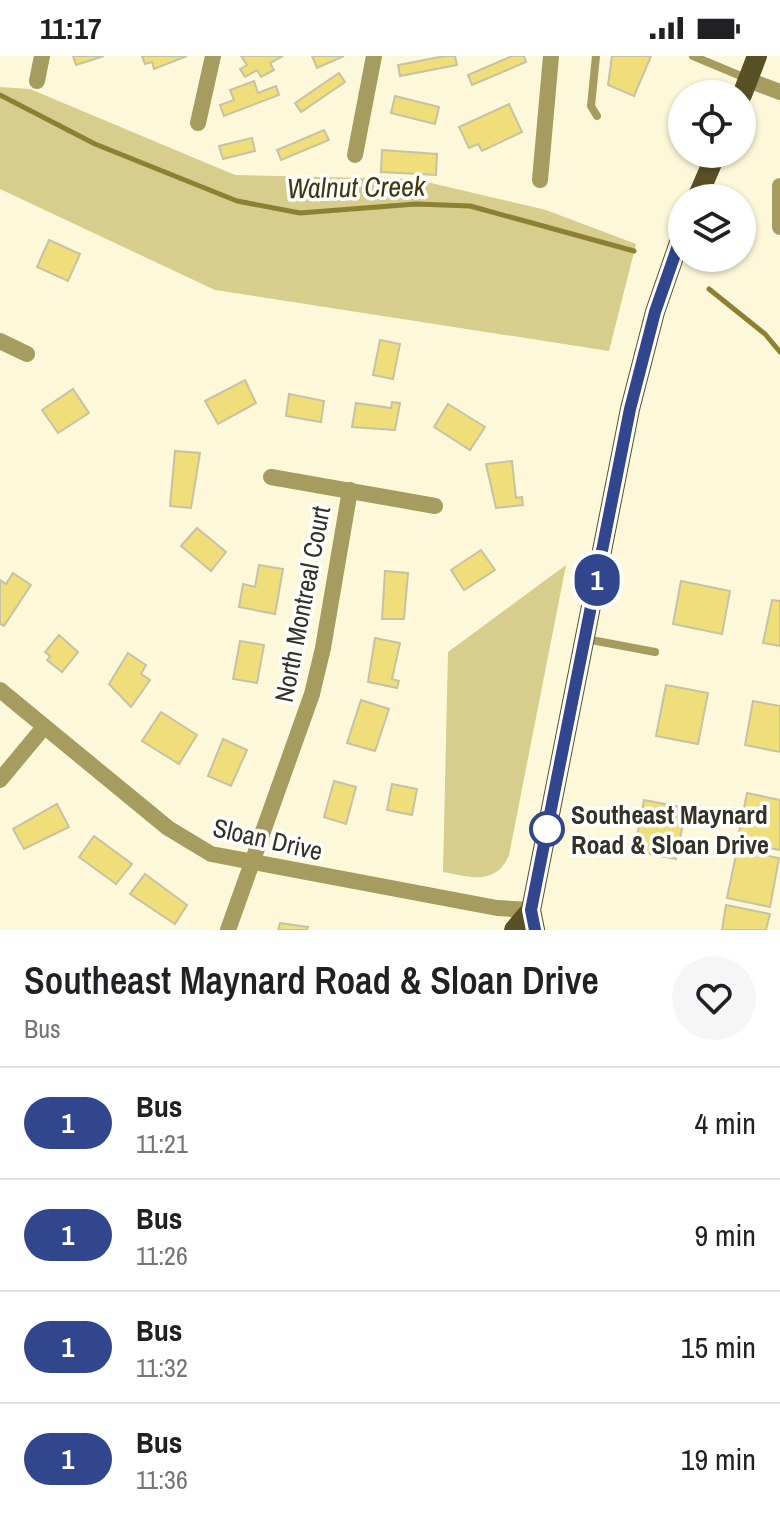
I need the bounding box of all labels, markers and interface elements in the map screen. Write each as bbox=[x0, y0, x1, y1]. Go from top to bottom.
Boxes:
text: 11:17 bbox=[40, 8, 102, 48]
map controls bbox=[668, 80, 756, 272]
button: locate bbox=[668, 80, 756, 168]
water label: Walnut Creek bbox=[286, 167, 427, 207]
button: layers bbox=[668, 184, 756, 272]
street label: North Montreal Court bbox=[266, 503, 338, 705]
line badge: 1 bbox=[571, 554, 623, 606]
text: 1 bbox=[591, 561, 603, 599]
place label: Southeast Maynard Road & Sloan Drive bbox=[571, 797, 769, 862]
street label: Sloan Drive bbox=[210, 809, 326, 869]
marker: Southeast Maynard Road & Sloan Drive bbox=[530, 812, 564, 846]
text: Southeast Maynard Road & Sloan Drive bbox=[24, 955, 599, 1006]
button: heart bbox=[672, 956, 756, 1040]
text: Bus bbox=[24, 1011, 61, 1046]
text: Bus bbox=[136, 1086, 182, 1126]
text: 4 min bbox=[694, 1103, 756, 1143]
text: 1 bbox=[62, 1104, 74, 1142]
text: 11:21 bbox=[136, 1126, 188, 1161]
text: Bus bbox=[136, 1198, 182, 1238]
text: 9 min bbox=[694, 1215, 756, 1255]
text: 1 bbox=[62, 1216, 74, 1254]
text: 11:26 bbox=[136, 1238, 188, 1273]
text: Bus bbox=[136, 1310, 182, 1350]
text: 15 min bbox=[681, 1327, 756, 1367]
text: 1 bbox=[62, 1328, 74, 1366]
text: 11:32 bbox=[136, 1350, 188, 1385]
text: Bus bbox=[136, 1422, 182, 1462]
text: 19 min bbox=[681, 1439, 756, 1479]
text: 1 bbox=[62, 1440, 74, 1478]
text: 11:36 bbox=[136, 1462, 188, 1497]

